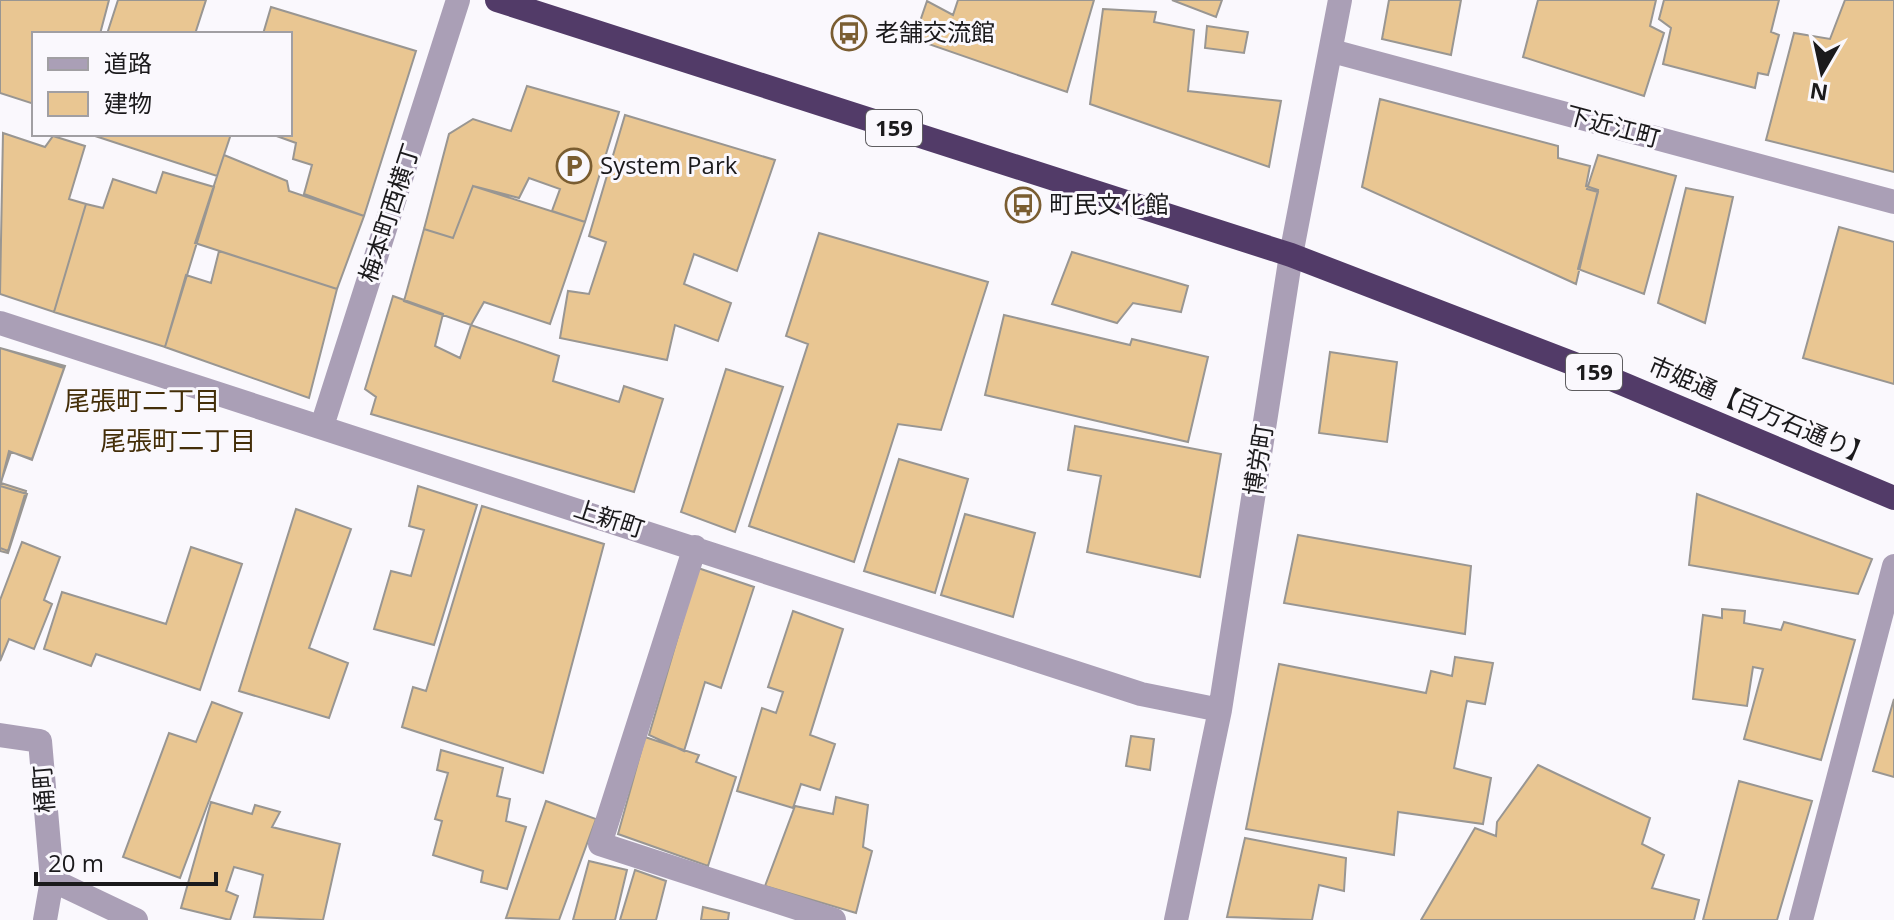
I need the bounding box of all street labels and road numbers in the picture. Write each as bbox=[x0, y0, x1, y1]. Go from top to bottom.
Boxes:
street label: 下近江町 bbox=[1563, 97, 1664, 154]
road number: 159 bbox=[866, 110, 922, 146]
street label: 梅本町西横丁 bbox=[351, 139, 427, 286]
street label: 市姫通【百万石通り】 bbox=[1644, 348, 1877, 472]
road number: 159 bbox=[1566, 354, 1622, 390]
street label: 博労町 bbox=[1236, 422, 1279, 498]
street label: 上新町 bbox=[570, 491, 649, 544]
street label: 桶町 bbox=[24, 764, 61, 814]

